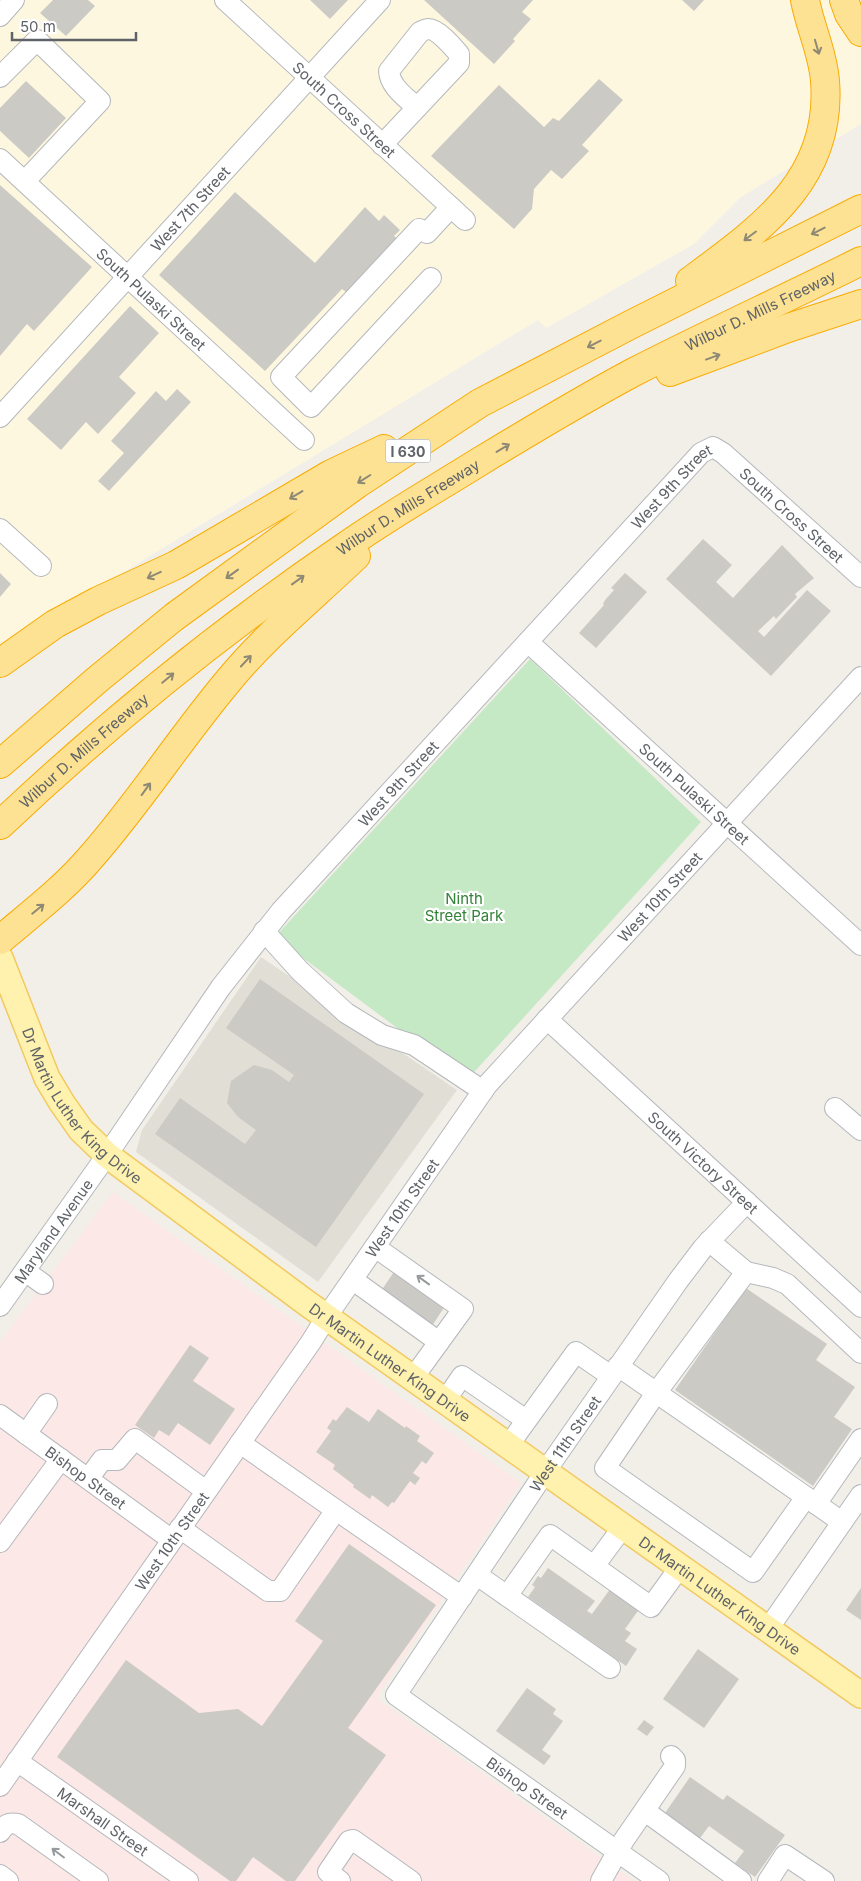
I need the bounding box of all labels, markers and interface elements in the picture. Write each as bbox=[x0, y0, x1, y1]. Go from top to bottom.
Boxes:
scale bar bbox=[12, 10, 136, 42]
text: 50 m bbox=[20, 17, 56, 36]
one-way arrow bbox=[813, 39, 823, 55]
street label: South Cross Street bbox=[289, 57, 400, 162]
street label: West 7th Street bbox=[146, 162, 234, 255]
one-way arrow bbox=[810, 226, 825, 236]
one-way arrow bbox=[743, 231, 757, 241]
street label: South Pulaski Street bbox=[93, 244, 210, 354]
street label: Wilbur D. Mills Freeway bbox=[682, 265, 839, 355]
one-way arrow bbox=[587, 339, 602, 349]
one-way arrow bbox=[704, 352, 720, 361]
road number: I 630 bbox=[386, 440, 430, 462]
street label: West 9th Street bbox=[627, 440, 715, 533]
one-way arrow bbox=[495, 442, 509, 452]
street label: Wilbur D. Mills Freeway bbox=[333, 454, 483, 559]
street label: South Cross Street bbox=[736, 463, 848, 567]
one-way arrow bbox=[357, 474, 371, 484]
one-way arrow bbox=[289, 491, 303, 501]
one-way arrow bbox=[225, 569, 239, 579]
one-way arrow bbox=[147, 570, 162, 580]
one-way arrow bbox=[291, 575, 305, 585]
one-way arrow bbox=[240, 654, 252, 667]
one-way arrow bbox=[161, 672, 174, 683]
street label: Wilbur D. Mills Freeway bbox=[15, 688, 152, 812]
street label: West 9th Street bbox=[354, 737, 442, 830]
street label: South Pulaski Street bbox=[635, 738, 754, 848]
one-way arrow bbox=[141, 782, 151, 796]
street label: West 10th Street bbox=[613, 847, 706, 946]
park label: Ninth Street Park bbox=[425, 889, 504, 925]
one-way arrow bbox=[31, 904, 44, 915]
street label: Dr Martin Luther King Drive bbox=[19, 1025, 146, 1187]
street label: South Victory Street bbox=[644, 1107, 762, 1218]
street label: West 10th Street bbox=[361, 1155, 443, 1261]
street label: Maryland Avenue bbox=[10, 1175, 97, 1287]
one-way arrow bbox=[416, 1275, 430, 1285]
street label: Dr Martin Luther King Drive bbox=[306, 1299, 475, 1426]
street label: West 11th Street bbox=[525, 1392, 605, 1495]
street label: Bishop Street bbox=[42, 1442, 130, 1513]
street label: West 10th Street bbox=[130, 1488, 213, 1594]
street label: Dr Martin Luther King Drive bbox=[636, 1532, 805, 1659]
street label: Bishop Street bbox=[483, 1753, 571, 1823]
street label: Marshall Street bbox=[54, 1783, 152, 1860]
one-way arrow bbox=[51, 1848, 65, 1858]

